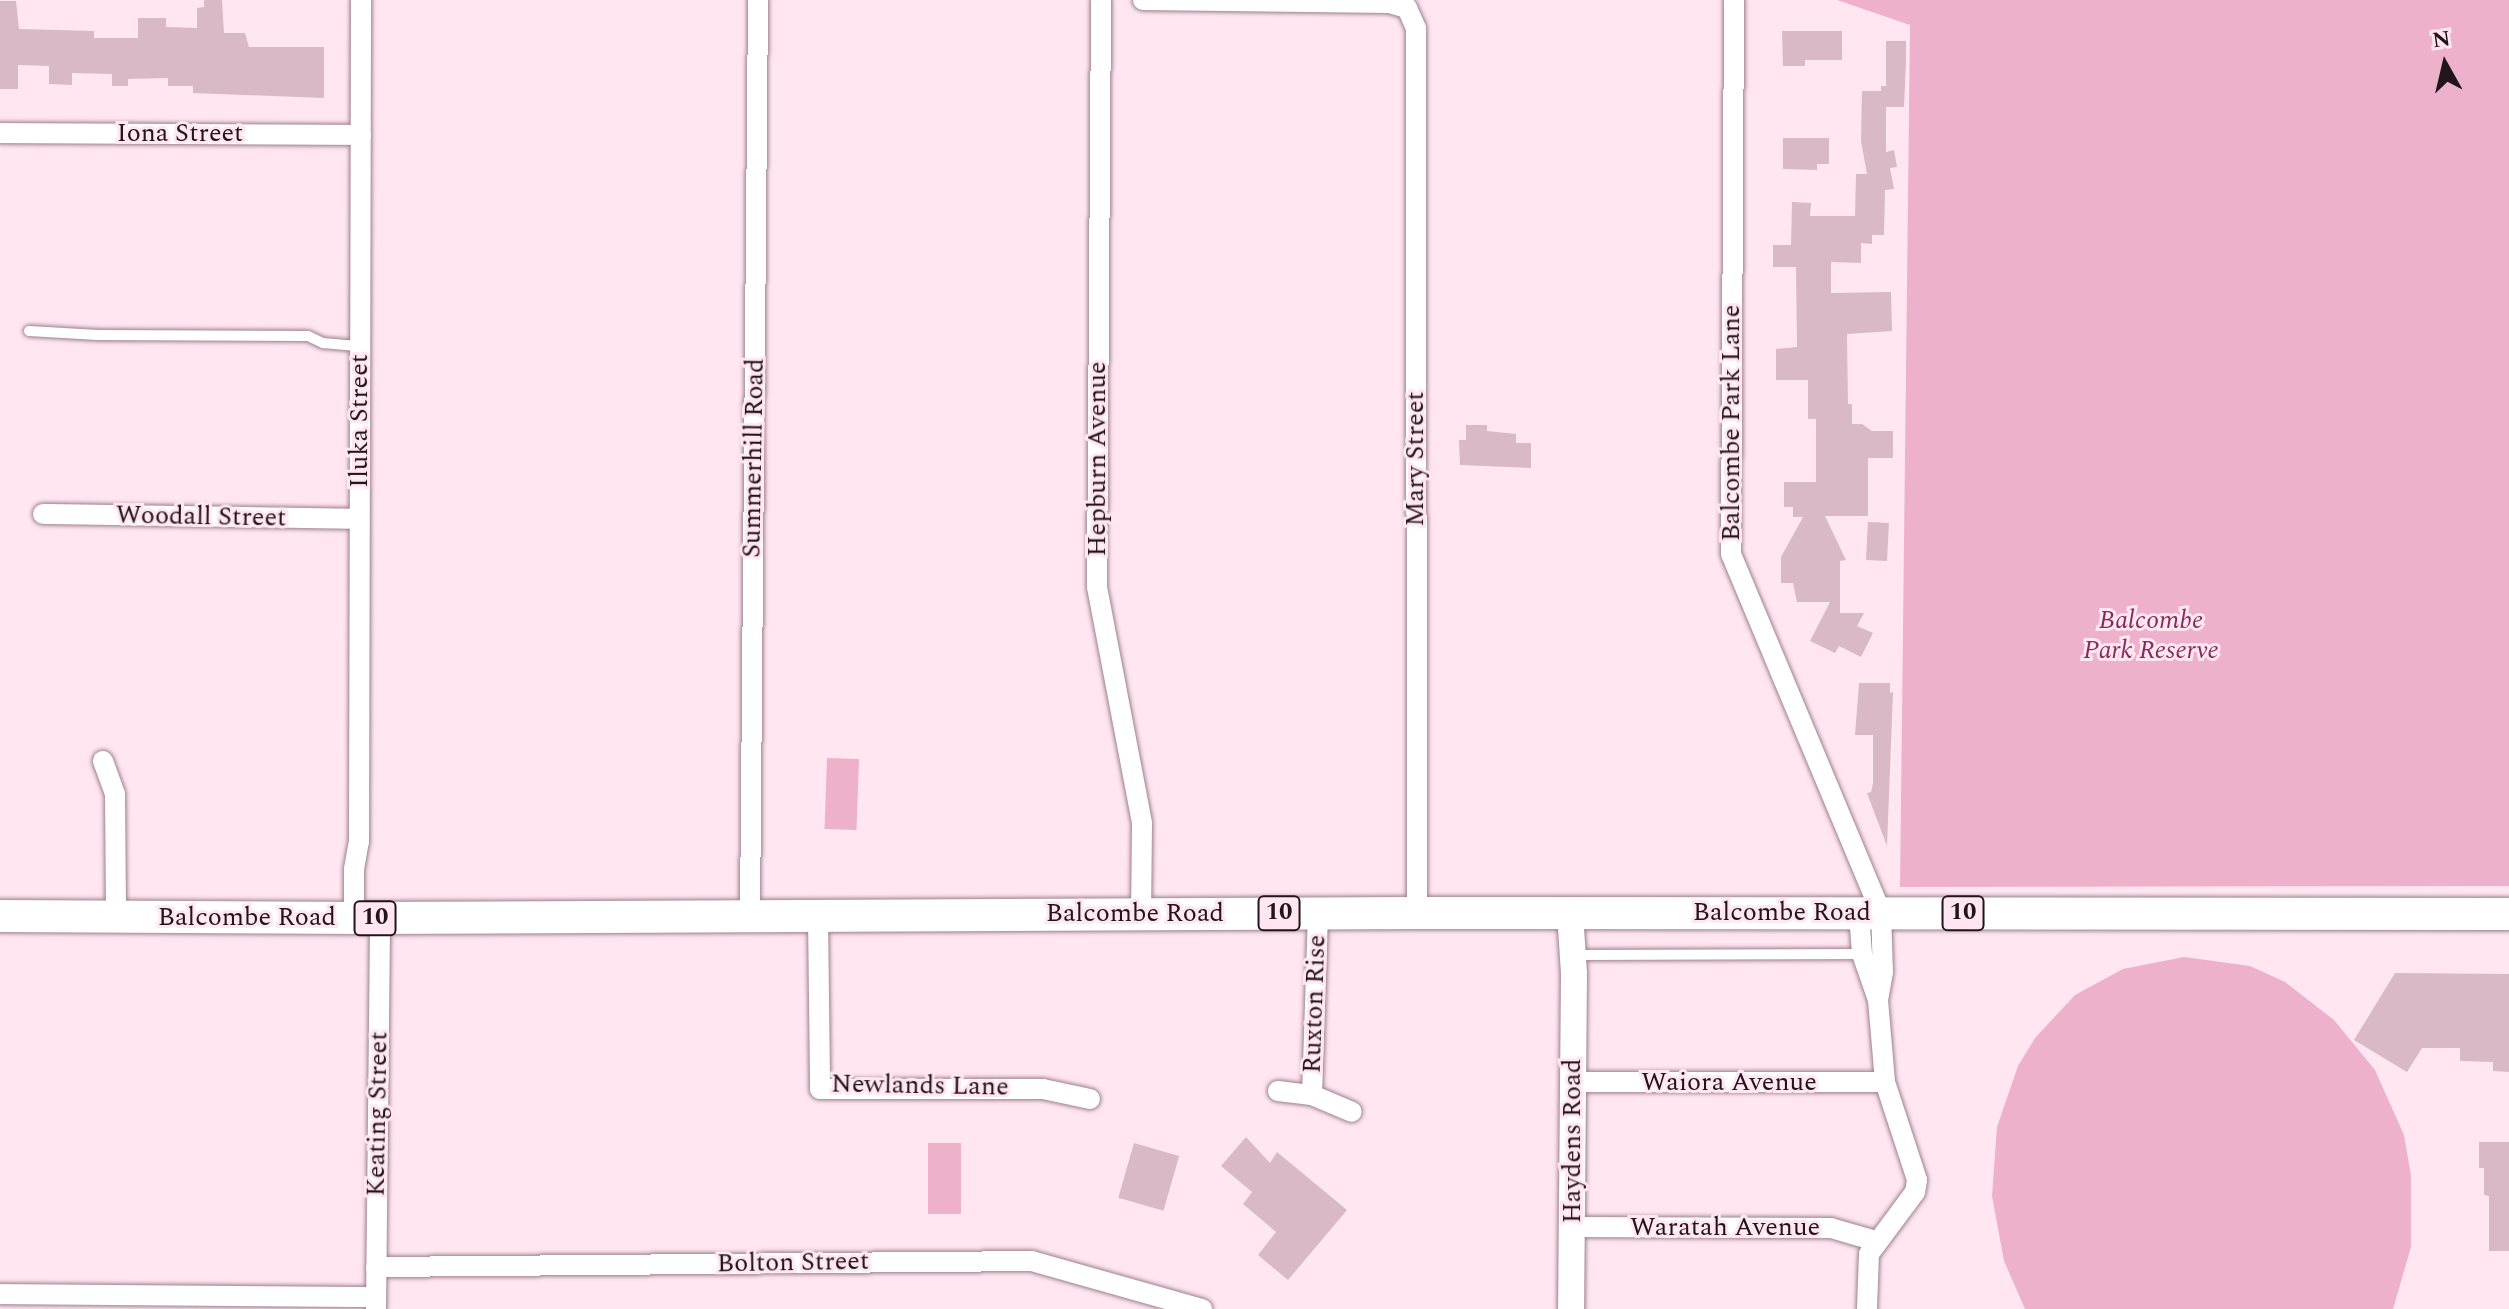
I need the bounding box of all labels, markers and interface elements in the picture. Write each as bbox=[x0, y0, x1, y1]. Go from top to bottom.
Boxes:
text: N bbox=[2430, 22, 2453, 57]
north arrow bbox=[2405, 24, 2485, 104]
street label: Iona Street bbox=[117, 118, 243, 150]
street label: Balcombe Park Lane bbox=[1716, 305, 1748, 541]
street label: Iluka Street bbox=[344, 354, 376, 488]
street label: Summerhill Road bbox=[737, 358, 771, 558]
street label: Hepburn Avenue bbox=[1082, 361, 1114, 557]
street label: Mary Street bbox=[1400, 391, 1432, 527]
street label: Woodall Street bbox=[116, 500, 286, 534]
park label: Balcombe Park Reserve bbox=[2083, 605, 2219, 666]
road number: 10 bbox=[1257, 893, 1301, 933]
road number: 10 bbox=[1941, 893, 1985, 933]
street label: Balcombe Road bbox=[1693, 897, 1871, 929]
road number: 10 bbox=[353, 898, 397, 938]
street label: Balcombe Road bbox=[1046, 898, 1224, 930]
street label: Balcombe Road bbox=[158, 902, 336, 934]
street label: Ruxton Rise bbox=[1297, 934, 1333, 1074]
street label: Keating Street bbox=[361, 1031, 395, 1197]
street label: Haydens Road bbox=[1557, 1059, 1589, 1223]
street label: Waiora Avenue bbox=[1641, 1067, 1817, 1099]
street label: Newlands Lane bbox=[831, 1069, 1009, 1103]
street label: Waratah Avenue bbox=[1630, 1212, 1820, 1244]
street label: Bolton Street bbox=[717, 1246, 869, 1280]

